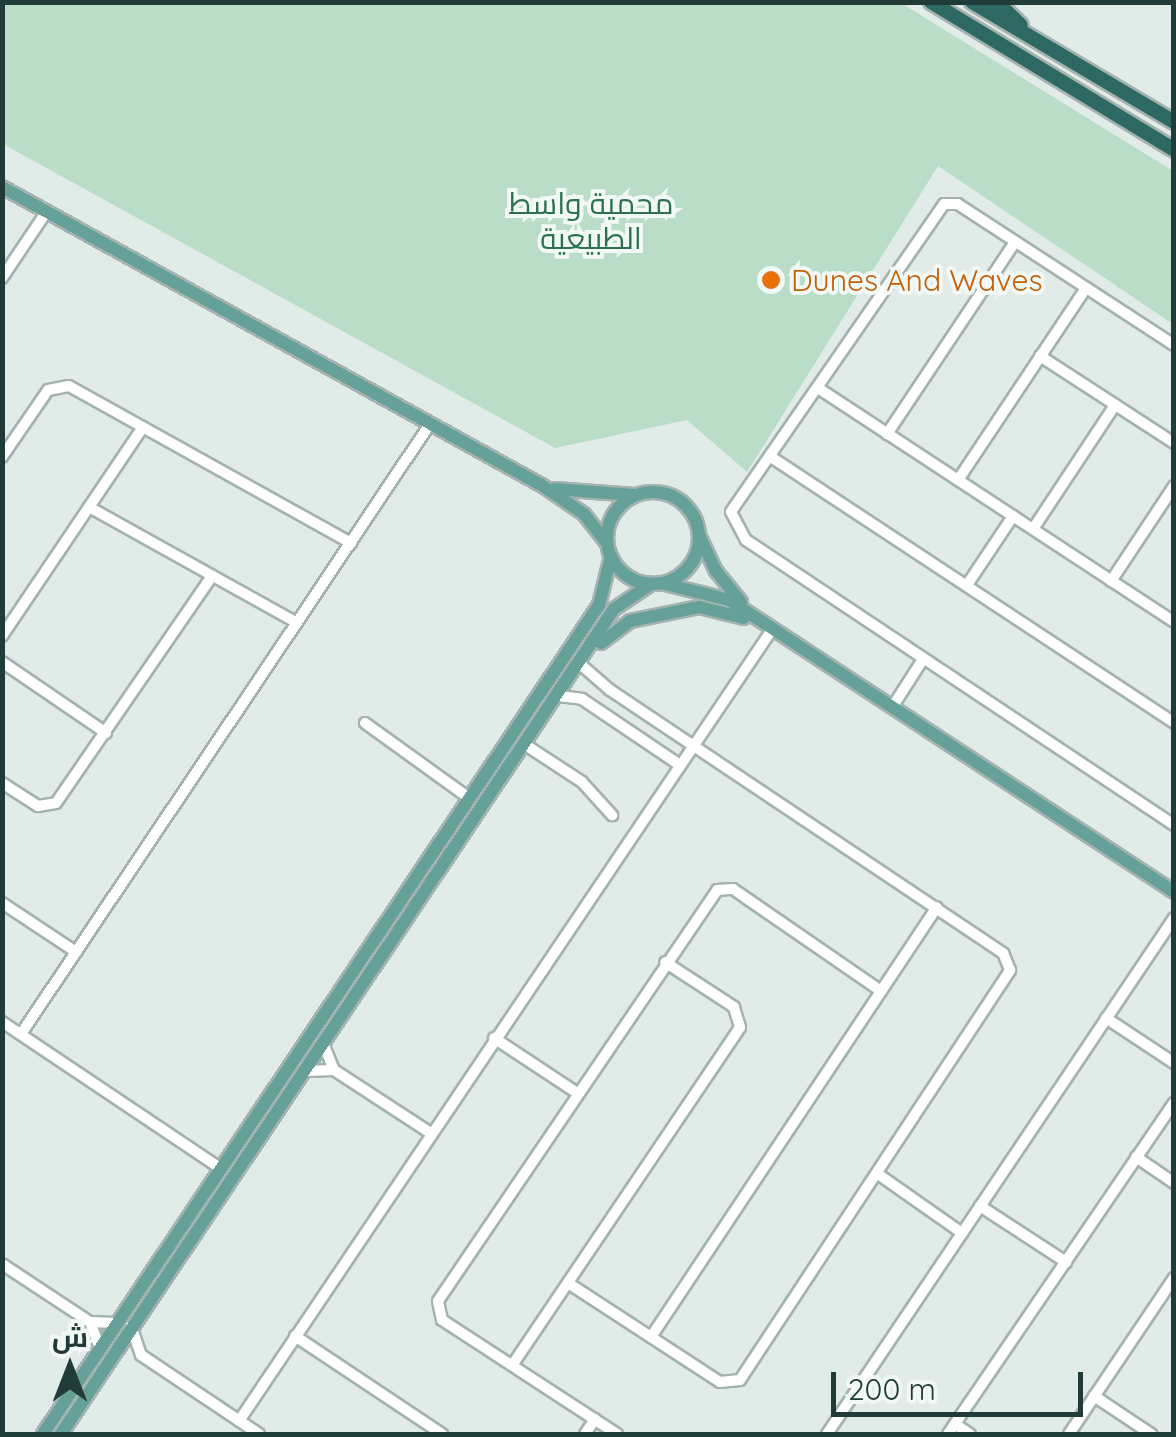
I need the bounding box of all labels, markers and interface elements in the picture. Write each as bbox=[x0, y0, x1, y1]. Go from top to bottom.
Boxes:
park label: محمية واسط الطبيعية bbox=[508, 185, 674, 256]
place label: Dunes And Waves bbox=[791, 262, 1043, 298]
marker: Dunes And Waves bbox=[760, 269, 782, 291]
north arrow bbox=[20, 1317, 120, 1417]
text: ش bbox=[52, 1319, 88, 1354]
scale bar bbox=[836, 1352, 1088, 1414]
text: 200 m bbox=[848, 1370, 936, 1408]

